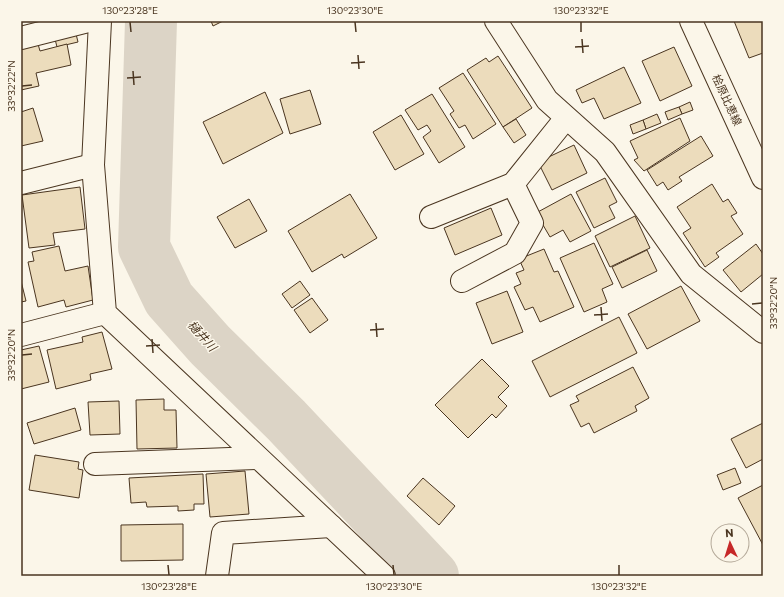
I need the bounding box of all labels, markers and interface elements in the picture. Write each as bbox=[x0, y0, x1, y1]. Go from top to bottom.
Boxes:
text: 130°23'28"E bbox=[102, 4, 158, 16]
text: 130°23'30"E bbox=[327, 4, 383, 16]
text: 130°23'32"E bbox=[553, 4, 609, 16]
text: 33°32'22"N bbox=[5, 60, 17, 112]
street label: 桧原比恵線 bbox=[710, 72, 745, 127]
text: 33°32'20"N bbox=[767, 277, 779, 329]
water label: 樋井川 bbox=[185, 317, 221, 355]
text: 33°32'20"N bbox=[5, 329, 17, 381]
north arrow bbox=[710, 523, 750, 563]
text: N bbox=[725, 526, 734, 539]
text: 130°23'28"E bbox=[141, 580, 197, 592]
text: 130°23'30"E bbox=[366, 580, 422, 592]
text: 130°23'32"E bbox=[591, 580, 647, 592]

